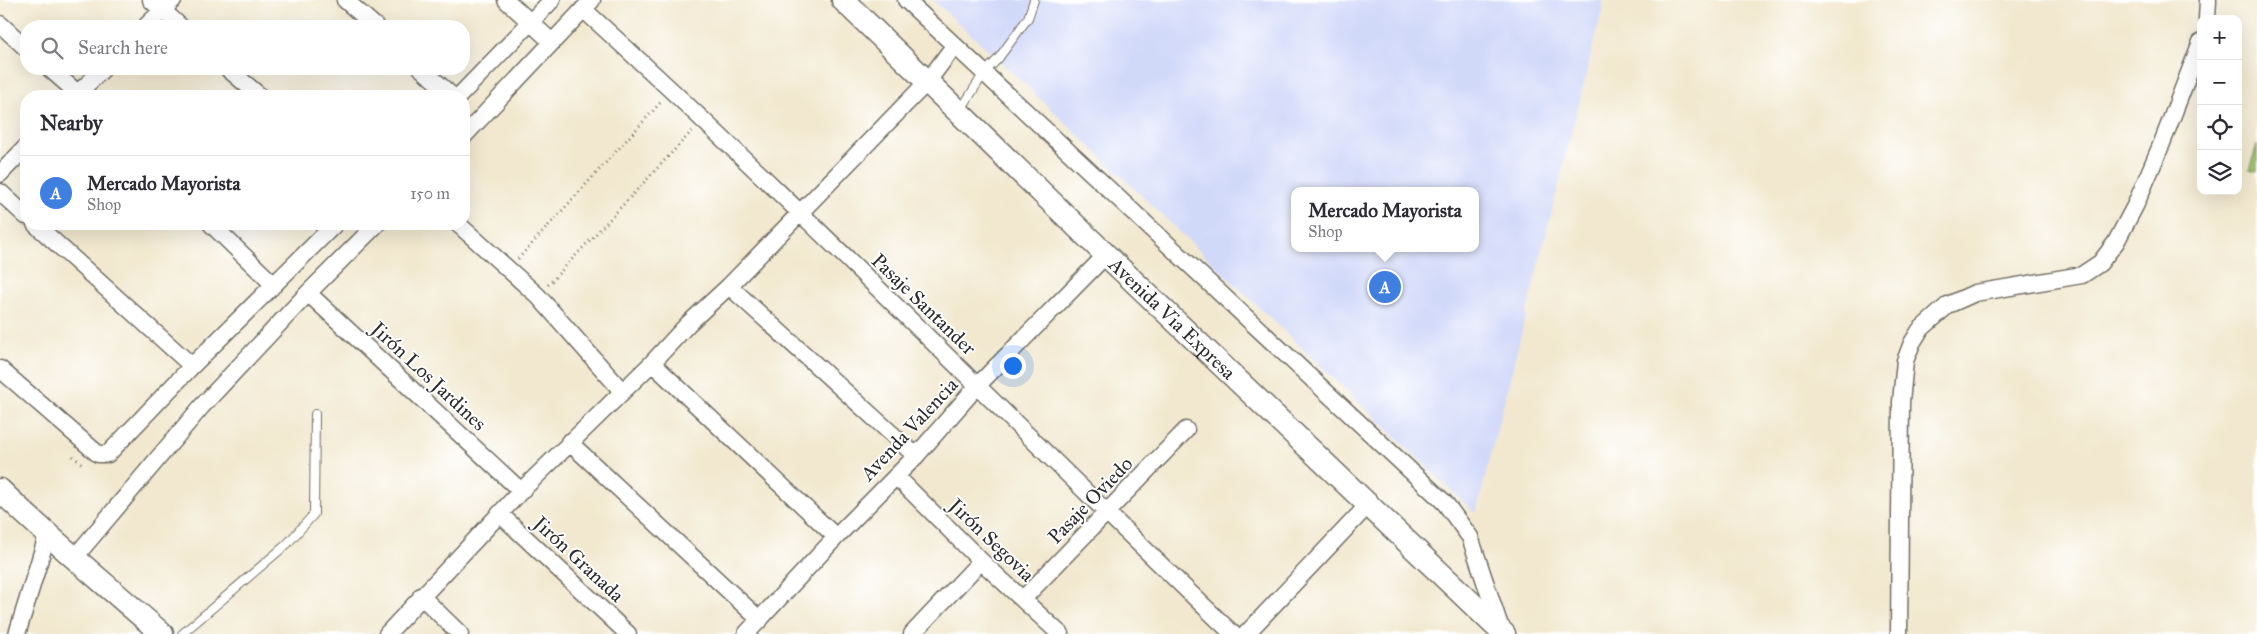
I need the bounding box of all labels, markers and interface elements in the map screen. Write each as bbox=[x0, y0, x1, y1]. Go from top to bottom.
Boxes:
map controls bbox=[2197, 15, 2242, 195]
button: + bbox=[2197, 15, 2242, 60]
search box bbox=[20, 20, 470, 75]
icon: search bbox=[38, 34, 66, 62]
text: Search here bbox=[78, 36, 168, 59]
button: − bbox=[2197, 60, 2242, 105]
button: locate bbox=[2197, 105, 2242, 150]
text: Nearby bbox=[40, 110, 103, 136]
button: layers bbox=[2197, 150, 2242, 195]
text: Mercado Mayorista bbox=[87, 172, 241, 195]
text: A bbox=[51, 184, 61, 203]
text: 150 m bbox=[410, 184, 450, 203]
popup bbox=[1291, 187, 1479, 252]
text: Shop bbox=[87, 195, 121, 214]
text: Mercado Mayorista bbox=[1308, 199, 1462, 222]
text: Shop bbox=[1308, 222, 1342, 241]
street label: Pasaje Santander bbox=[867, 248, 981, 360]
street label: Avenida Via Expresa bbox=[1103, 252, 1241, 385]
pin: A bbox=[1369, 268, 1401, 306]
street label: Jirón Los Jardines bbox=[364, 315, 491, 436]
your location bbox=[1000, 353, 1026, 379]
street label: Avenda Valencia bbox=[855, 372, 963, 486]
street label: Pasaje Oviedo bbox=[1043, 451, 1137, 549]
street label: Jirón Segovia bbox=[942, 492, 1040, 588]
street label: Jirón Granada bbox=[527, 510, 630, 608]

